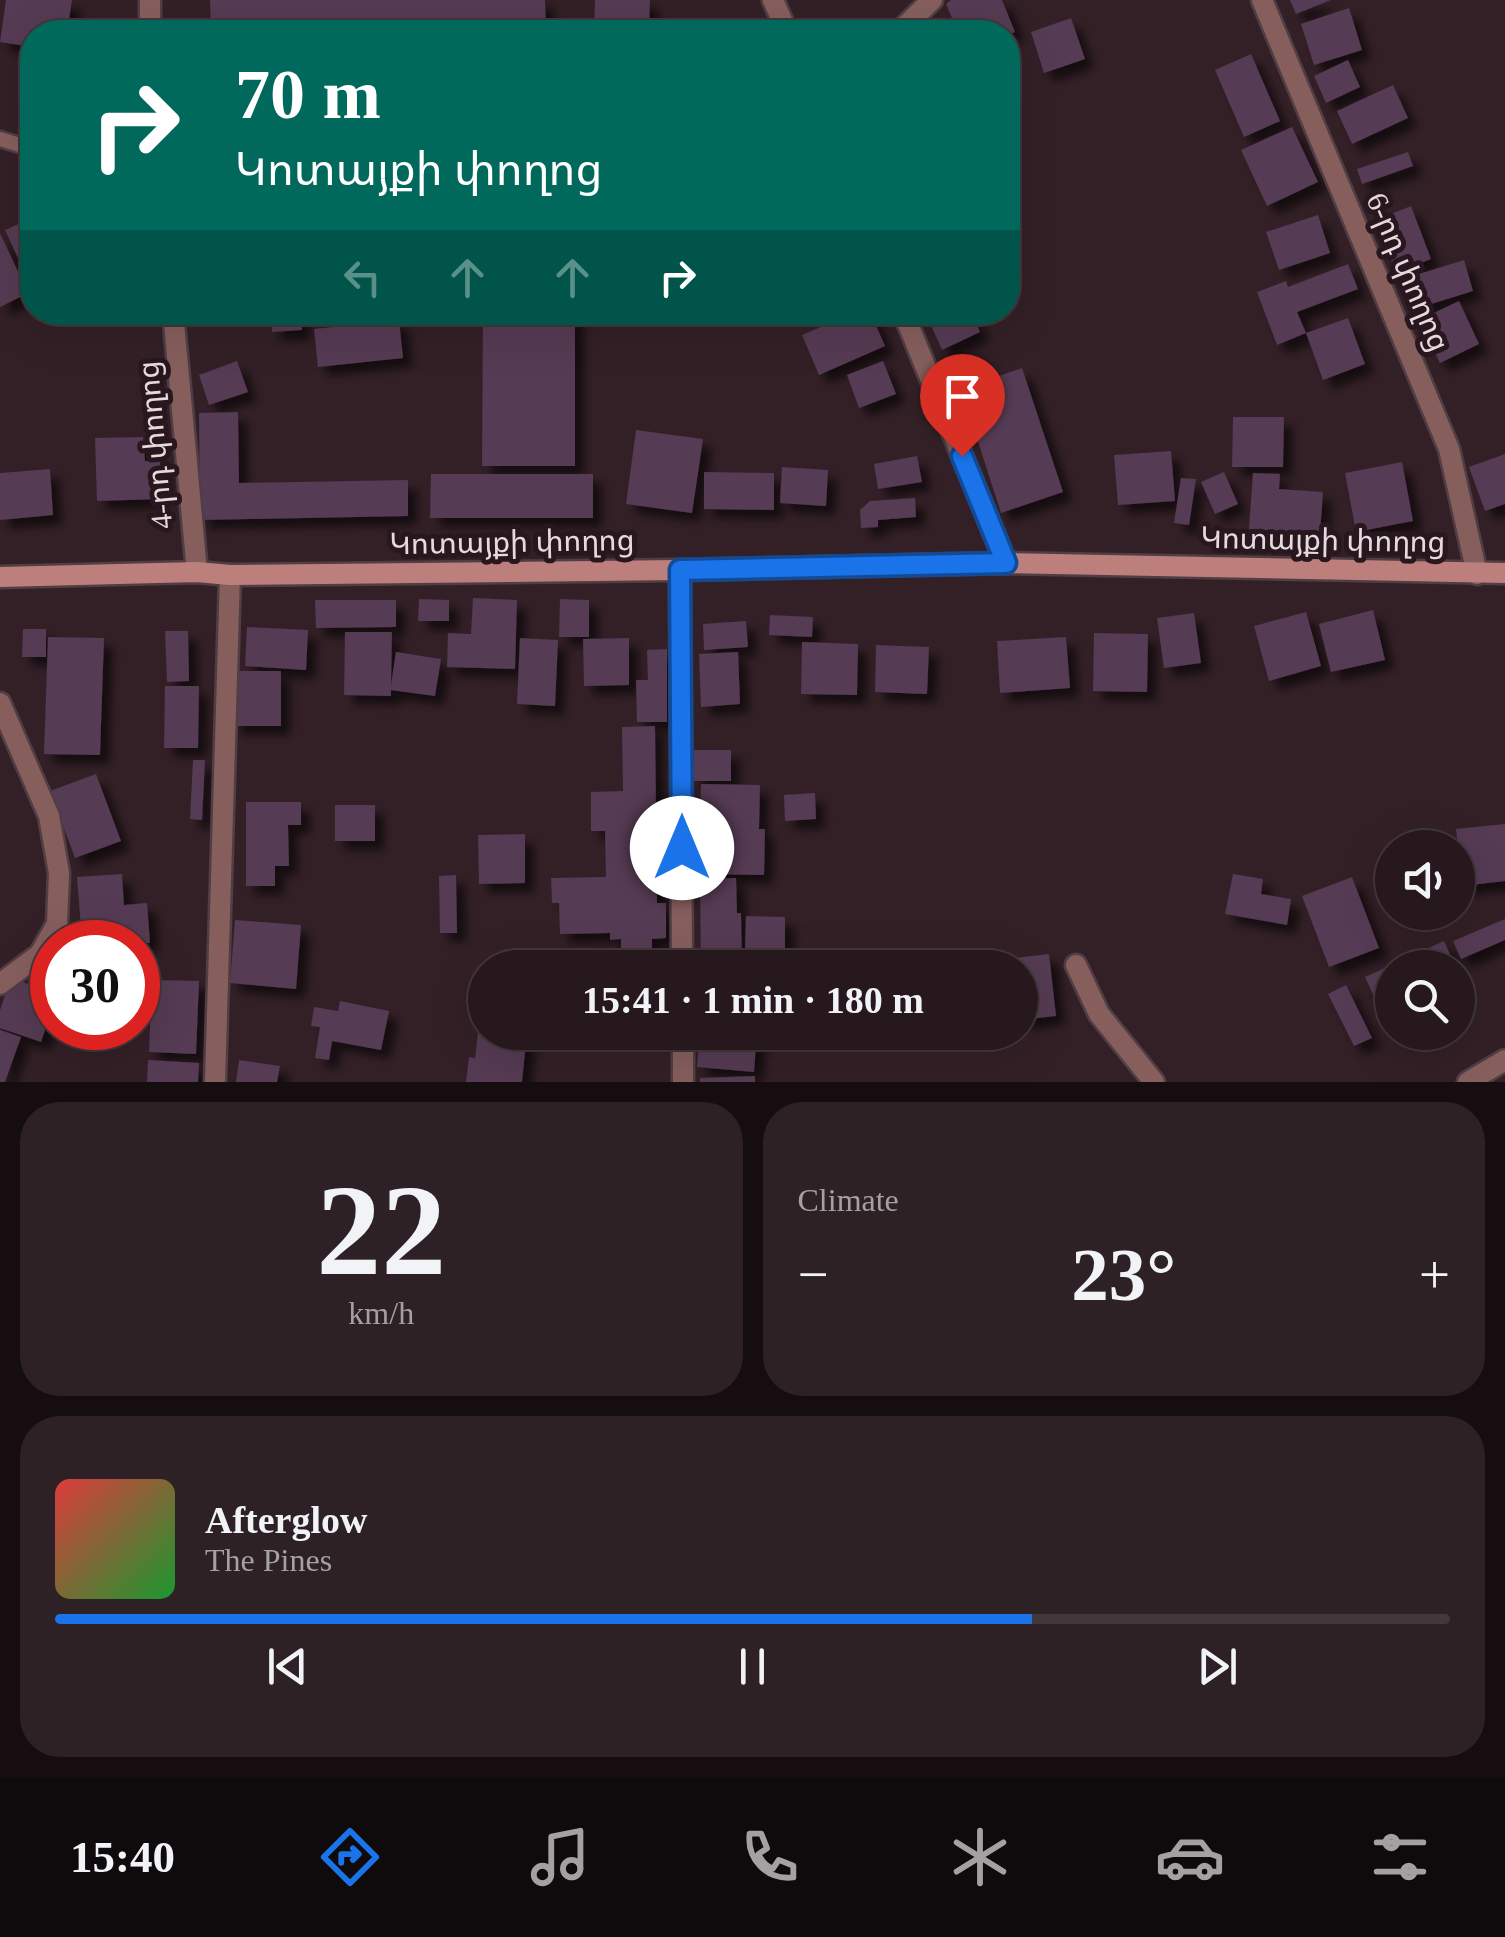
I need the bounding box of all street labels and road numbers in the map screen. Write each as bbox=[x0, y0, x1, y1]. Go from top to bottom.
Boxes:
street label: 6-րդ փողոց bbox=[1359, 188, 1457, 356]
street label: 4-րդ փողոց bbox=[131, 360, 179, 530]
street label: Կոտայքի փողոց bbox=[1200, 521, 1446, 559]
street label: Կոտայքի փողոց bbox=[389, 523, 635, 561]

